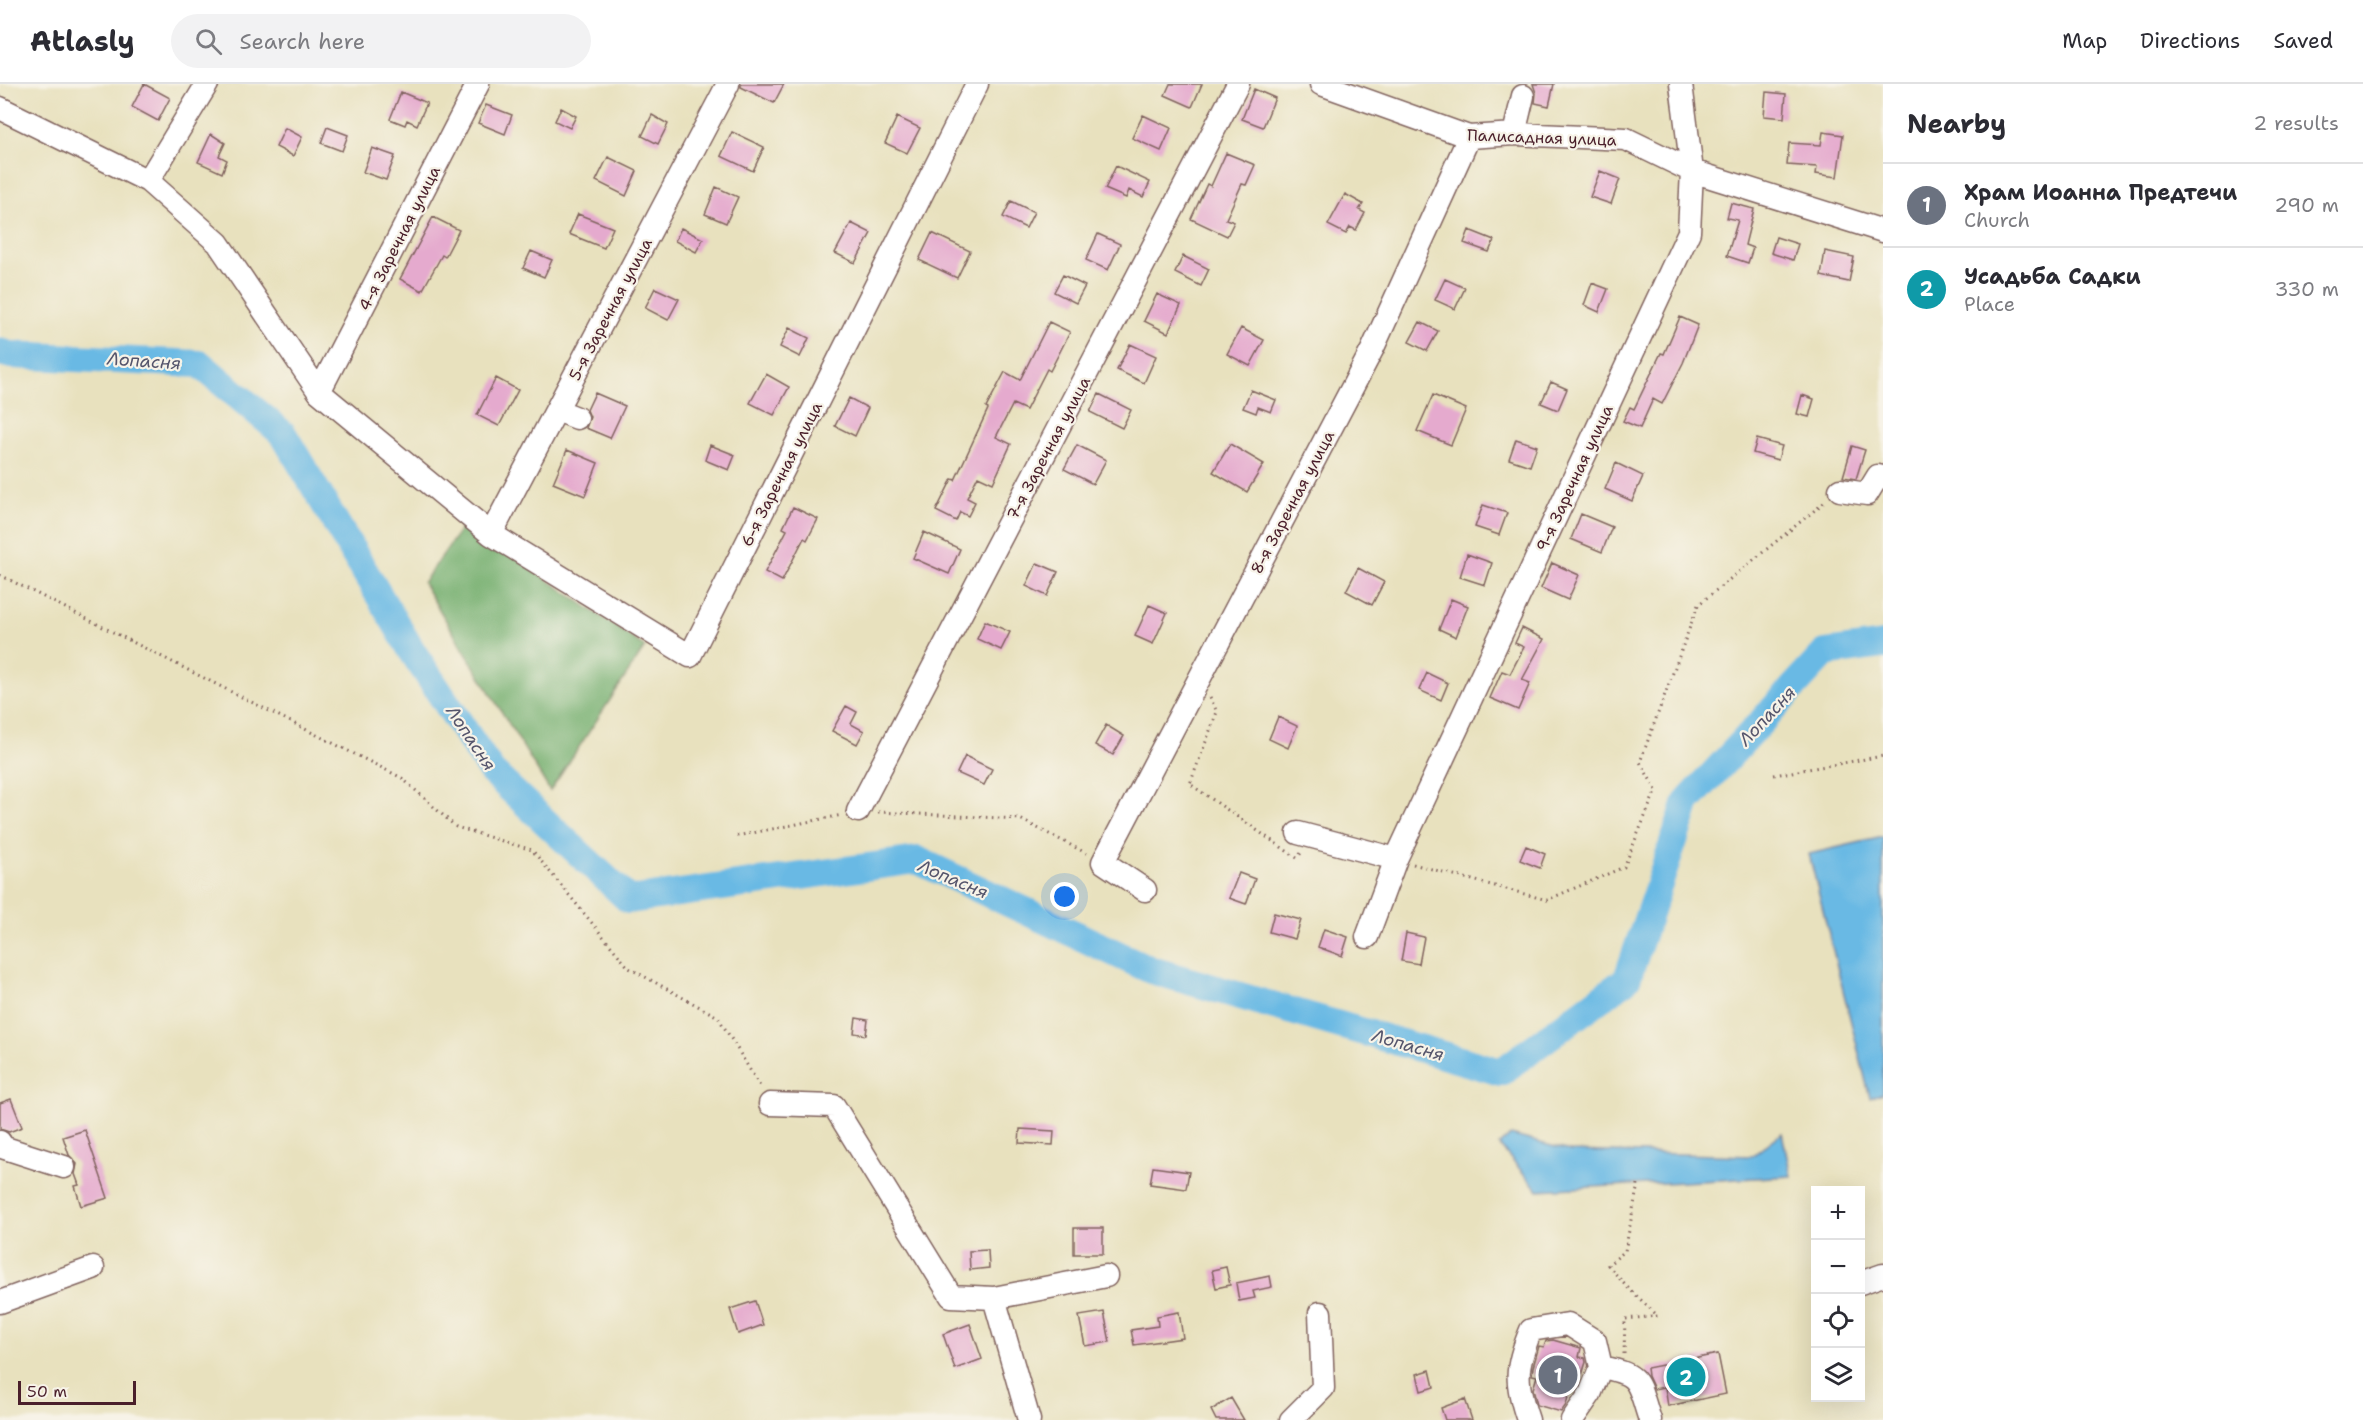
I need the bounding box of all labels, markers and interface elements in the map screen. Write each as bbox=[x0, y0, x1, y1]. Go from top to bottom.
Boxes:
search box bbox=[171, 14, 591, 68]
text: Atlasly bbox=[30, 22, 135, 60]
icon: search bbox=[192, 25, 225, 58]
text: Search here bbox=[240, 27, 365, 56]
text: Map bbox=[2062, 27, 2107, 55]
text: Directions bbox=[2140, 27, 2240, 55]
text: Saved bbox=[2273, 27, 2333, 55]
text: Nearby bbox=[1907, 106, 2006, 141]
text: 2 results bbox=[2253, 110, 2339, 136]
street label: Палисадная улица bbox=[1467, 124, 1617, 151]
street label: 4-я Заречная улица bbox=[354, 162, 445, 314]
text: Храм Иоанна Предтечи bbox=[1964, 178, 2237, 207]
text: 1 bbox=[1922, 192, 1931, 218]
text: 290 m bbox=[2274, 192, 2339, 218]
text: Church bbox=[1964, 207, 2030, 233]
street label: 5-я Заречная улица bbox=[564, 234, 657, 384]
text: Усадьба Садки bbox=[1964, 262, 2141, 291]
text: 2 bbox=[1920, 276, 1934, 302]
text: 330 m bbox=[2275, 276, 2339, 302]
text: Place bbox=[1964, 291, 2015, 317]
water label: Лопасня bbox=[105, 346, 182, 376]
street label: 7-я Заречная улица bbox=[1002, 373, 1095, 523]
street label: 6-я Заречная улица bbox=[736, 398, 827, 550]
street label: 9-я Заречная улица bbox=[1531, 402, 1618, 555]
street label: 8-я Заречная улица bbox=[1246, 427, 1339, 578]
water label: Лопасня bbox=[1732, 681, 1801, 752]
water label: Лопасня bbox=[440, 700, 502, 775]
water label: Лопасня bbox=[913, 853, 992, 904]
your location bbox=[1050, 882, 1079, 911]
water label: Лопасня bbox=[1368, 1023, 1447, 1067]
map controls bbox=[1811, 1186, 1865, 1402]
button: + bbox=[1811, 1186, 1865, 1240]
button: − bbox=[1811, 1240, 1865, 1294]
button: locate bbox=[1811, 1294, 1865, 1348]
button: layers bbox=[1811, 1348, 1865, 1402]
pin: 1 bbox=[1538, 1352, 1578, 1398]
pin: 2 bbox=[1666, 1354, 1706, 1400]
scale bar bbox=[18, 1378, 136, 1406]
text: 50 m bbox=[27, 1381, 67, 1402]

